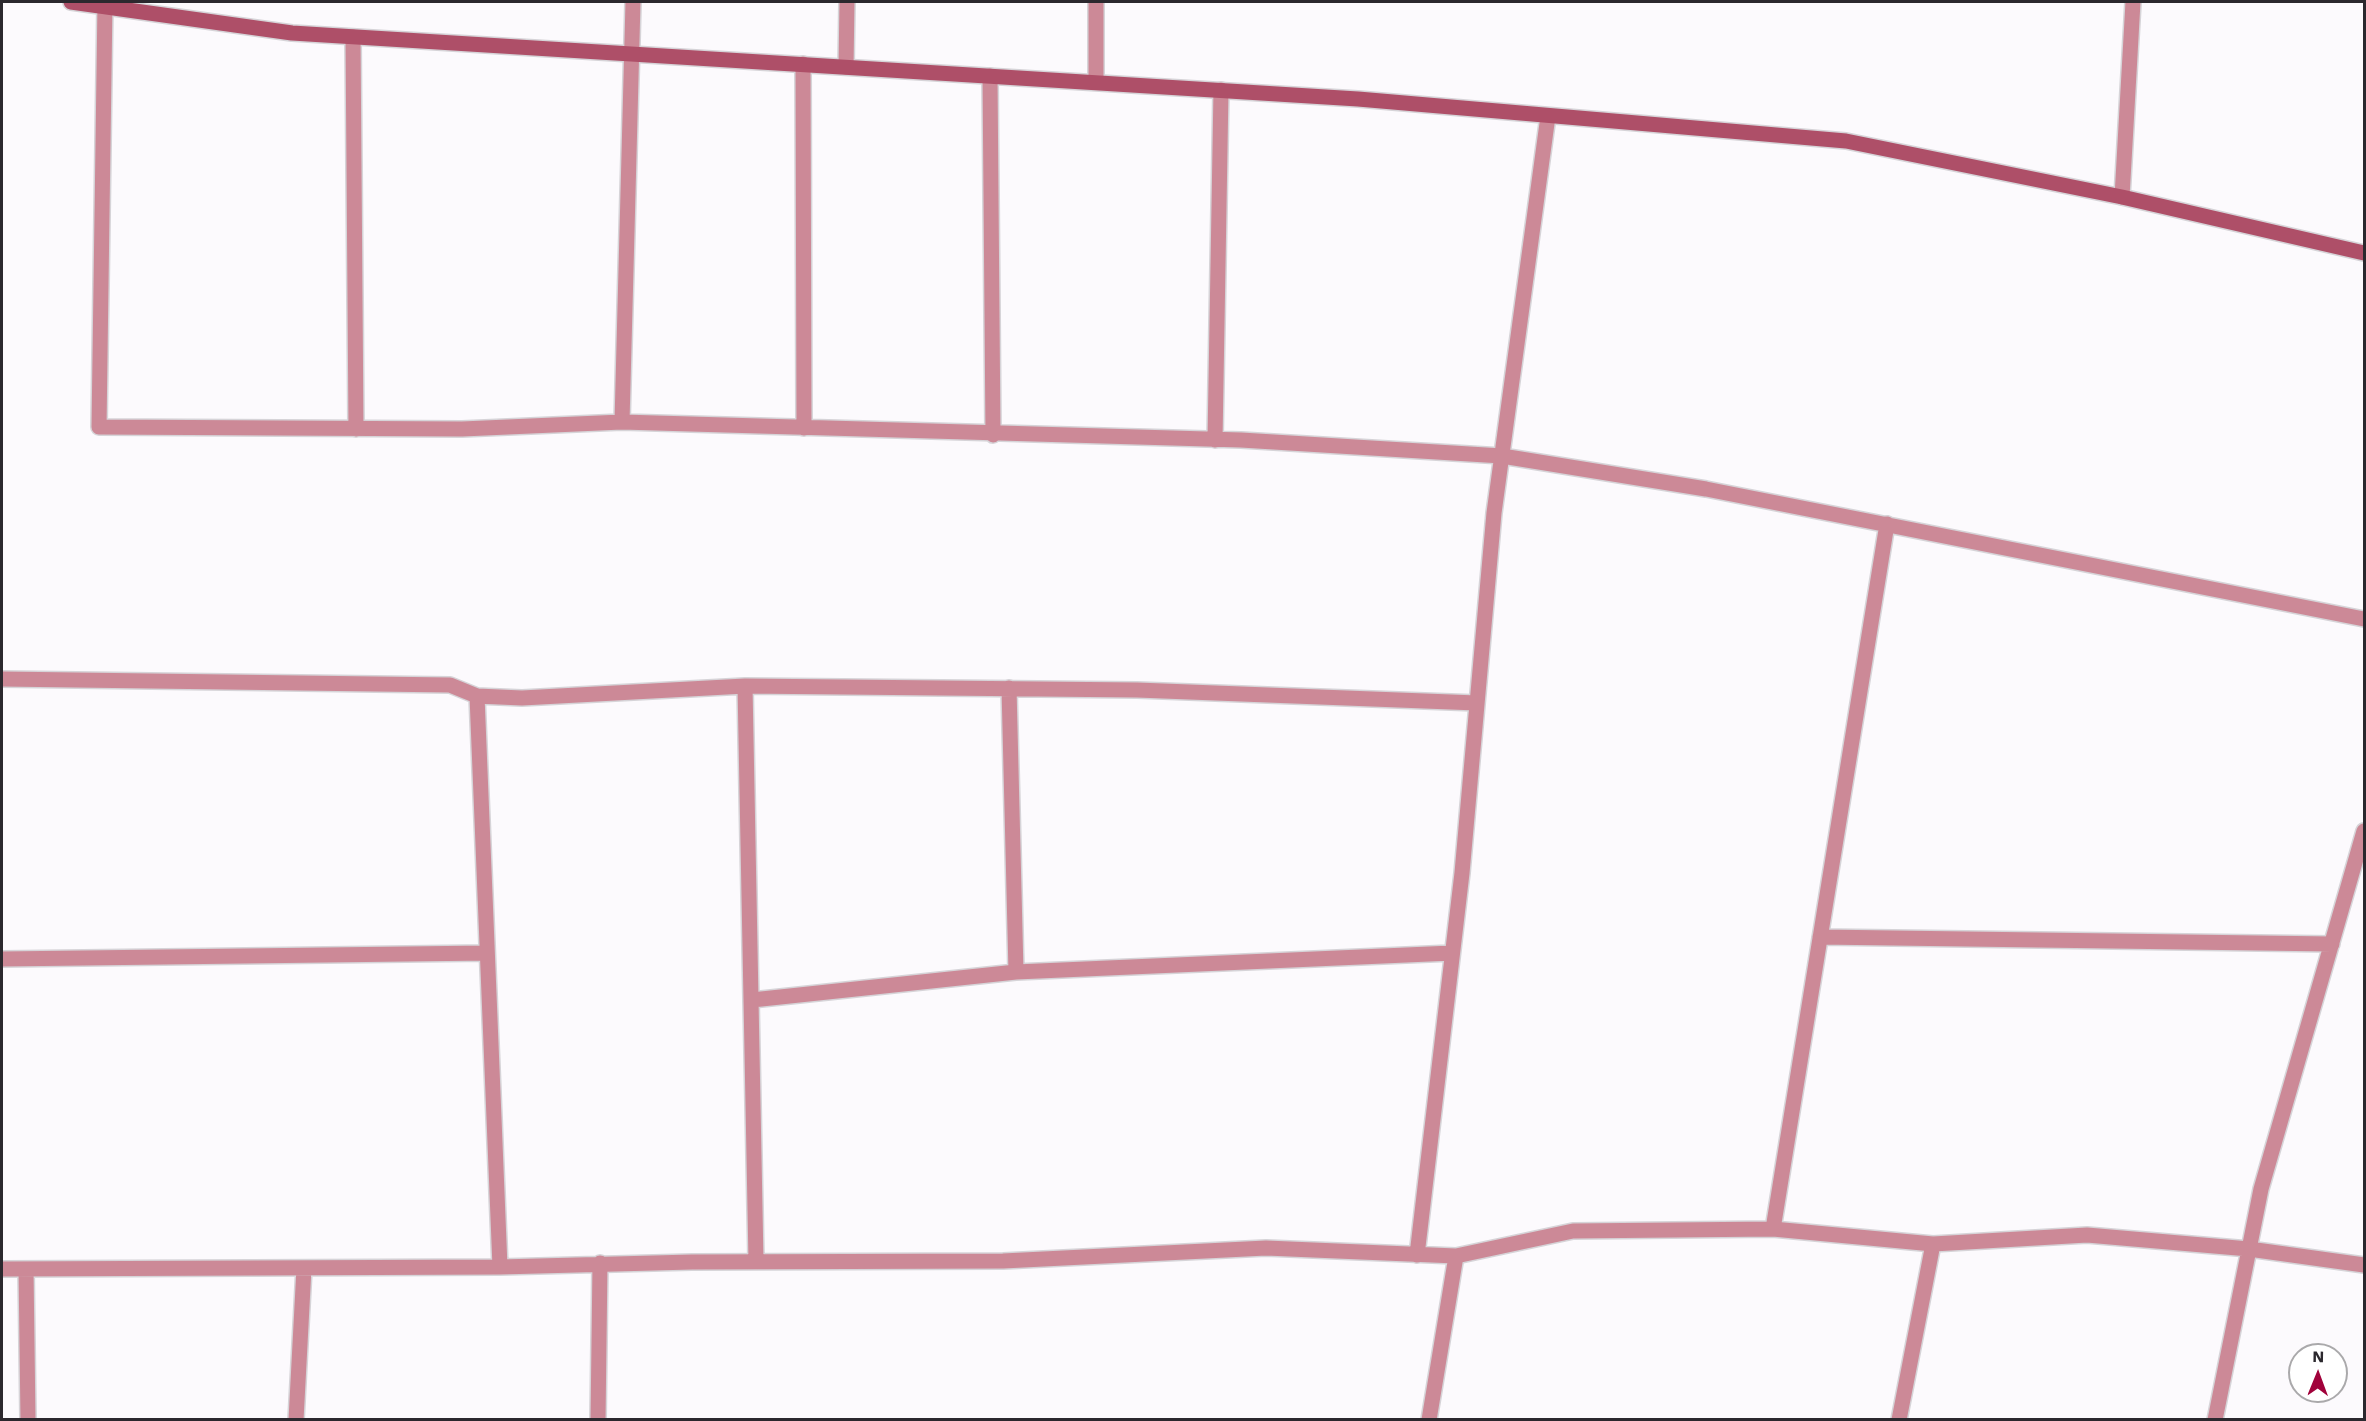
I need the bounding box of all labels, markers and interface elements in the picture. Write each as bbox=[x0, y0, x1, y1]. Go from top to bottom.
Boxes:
north arrow bbox=[2288, 1343, 2348, 1403]
text: N bbox=[2312, 1347, 2324, 1366]

